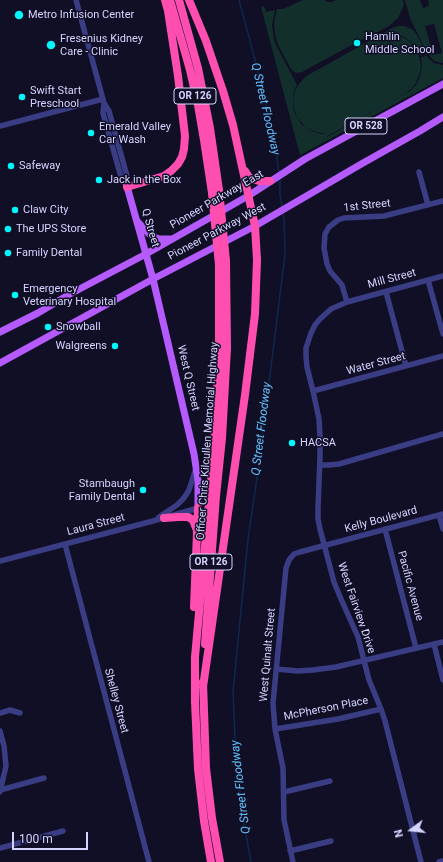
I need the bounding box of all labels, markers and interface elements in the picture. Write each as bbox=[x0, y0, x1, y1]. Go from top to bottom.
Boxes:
place label: Metro Infusion Center bbox=[28, 8, 134, 22]
marker: Metro Infusion Center bbox=[13, 9, 25, 21]
place label: Hamlin Middle School bbox=[365, 30, 434, 56]
place label: Fresenius Kidney Care - Clinic bbox=[60, 32, 143, 58]
marker: Hamlin Middle School bbox=[352, 38, 362, 48]
marker: Fresenius Kidney Care - Clinic bbox=[45, 39, 57, 51]
water label: Q Street Floodway bbox=[247, 61, 283, 157]
place label: Swift Start Preschool bbox=[30, 84, 81, 110]
road number: OR 126 bbox=[174, 88, 216, 104]
marker: Swift Start Preschool bbox=[17, 92, 27, 102]
road number: OR 528 bbox=[345, 118, 387, 134]
place label: Emerald Valley Car Wash bbox=[99, 120, 171, 146]
marker: Emerald Valley Car Wash bbox=[86, 128, 96, 138]
place label: Safeway bbox=[19, 159, 60, 173]
marker: Safeway bbox=[6, 161, 16, 171]
street label: Pioneer Parkway East bbox=[168, 168, 266, 232]
place label: Jack in the Box bbox=[107, 173, 181, 187]
marker: Jack in the Box bbox=[94, 175, 104, 185]
street label: 1st Street bbox=[343, 197, 391, 215]
street label: Pioneer Parkway West bbox=[166, 201, 268, 263]
place label: Claw City bbox=[23, 203, 68, 217]
marker: Claw City bbox=[10, 205, 20, 215]
street label: Q Street bbox=[138, 207, 162, 249]
place label: The UPS Store bbox=[16, 222, 86, 236]
marker: The UPS Store bbox=[3, 224, 13, 234]
place label: Family Dental bbox=[16, 246, 82, 260]
marker: Family Dental bbox=[3, 248, 13, 258]
street label: Mill Street bbox=[366, 266, 418, 292]
place label: Emergency Veterinary Hospital bbox=[23, 282, 116, 308]
marker: Emergency Veterinary Hospital bbox=[10, 290, 20, 300]
place label: Snowball bbox=[56, 320, 101, 334]
marker: Snowball bbox=[43, 322, 53, 332]
place label: Walgreens bbox=[56, 339, 107, 353]
marker: Walgreens bbox=[110, 341, 120, 351]
street label: Officer Chris Kilcullen Memorial Highway bbox=[194, 342, 222, 540]
street label: West Q Street bbox=[174, 344, 202, 412]
street label: Water Street bbox=[345, 350, 407, 378]
water label: Q Street Floodway bbox=[249, 381, 275, 477]
place label: HACSA bbox=[300, 436, 336, 450]
marker: HACSA bbox=[287, 438, 297, 448]
place label: Stambaugh Family Dental bbox=[69, 477, 135, 503]
marker: Stambaugh Family Dental bbox=[138, 485, 148, 495]
street label: Kelly Boulevard bbox=[343, 504, 419, 536]
street label: Laura Street bbox=[66, 511, 126, 539]
street label: Pacific Avenue bbox=[394, 550, 426, 622]
road number: OR 126 bbox=[190, 554, 232, 570]
street label: West Fairview Drive bbox=[334, 561, 378, 655]
street label: West Quinalt Street bbox=[257, 608, 279, 702]
street label: Shelley Street bbox=[101, 667, 131, 735]
street label: McPherson Place bbox=[283, 694, 369, 724]
water label: Q Street Floodway bbox=[228, 739, 254, 835]
north arrow bbox=[391, 810, 431, 850]
scale bar bbox=[14, 824, 90, 850]
text: N bbox=[392, 828, 406, 839]
text: 100 m bbox=[19, 832, 53, 846]

